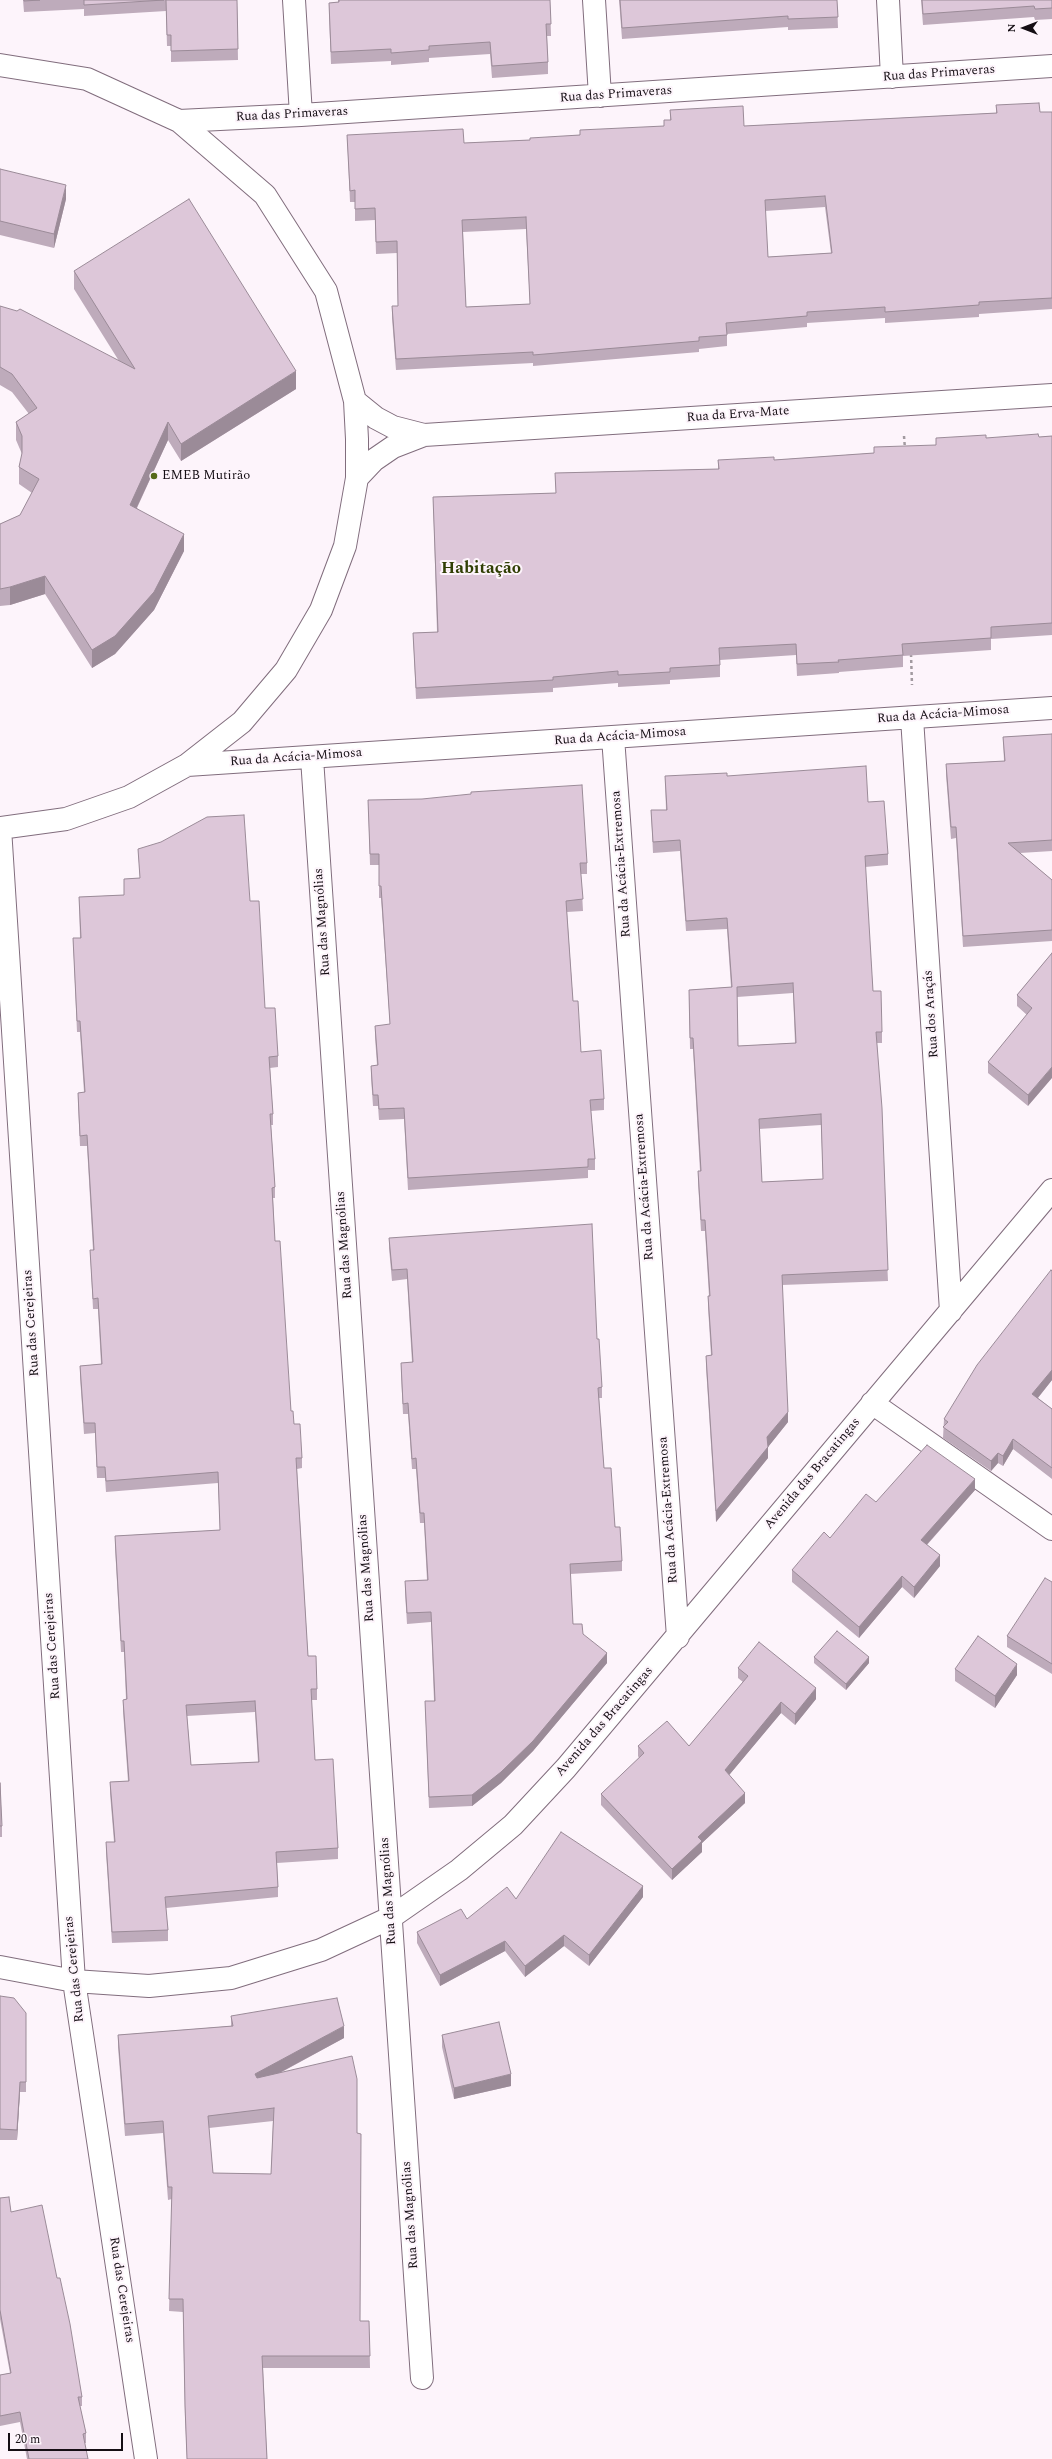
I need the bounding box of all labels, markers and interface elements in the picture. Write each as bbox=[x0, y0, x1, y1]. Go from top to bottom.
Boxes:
north arrow bbox=[1004, 8, 1044, 48]
text: N bbox=[1003, 24, 1020, 33]
street label: Rua das Primaveras bbox=[882, 62, 996, 86]
street label: Rua das Primaveras bbox=[559, 83, 673, 107]
street label: Rua das Primaveras bbox=[235, 104, 349, 126]
street label: Rua da Erva-Mate bbox=[686, 404, 790, 426]
place label: EMEB Mutirão bbox=[162, 468, 250, 484]
marker: EMEB Mutirão bbox=[149, 471, 159, 481]
district label: Habitação bbox=[441, 560, 521, 580]
street label: Rua da Acácia-Mimosa bbox=[876, 703, 1010, 727]
street label: Rua da Acácia-Mimosa bbox=[553, 725, 687, 749]
street label: Rua da Acácia-Mimosa bbox=[229, 746, 363, 770]
street label: Rua da Acácia-Extremosa bbox=[609, 790, 635, 938]
street label: Rua das Magnólias bbox=[311, 868, 335, 976]
street label: Rua dos Araçás bbox=[921, 969, 943, 1059]
street label: Rua da Acácia-Extremosa bbox=[632, 1113, 658, 1261]
street label: Rua das Magnólias bbox=[333, 1191, 357, 1299]
street label: Rua das Cerejeiras bbox=[20, 1269, 44, 1377]
street label: Avenida das Bracatingas bbox=[762, 1415, 864, 1533]
street label: Rua da Acácia-Extremosa bbox=[656, 1436, 682, 1584]
street label: Rua das Magnólias bbox=[355, 1514, 379, 1622]
street label: Rua das Cerejeiras bbox=[41, 1592, 65, 1700]
street label: Avenida das Bracatingas bbox=[553, 1664, 657, 1780]
street label: Rua das Magnólias bbox=[377, 1837, 401, 1945]
street label: Rua das Cerejeiras bbox=[62, 1915, 88, 2023]
street label: Rua das Magnólias bbox=[399, 2161, 423, 2269]
street label: Rua das Cerejeiras bbox=[105, 2236, 137, 2344]
scale bar bbox=[10, 2425, 125, 2451]
text: 20 m bbox=[15, 2430, 40, 2449]

